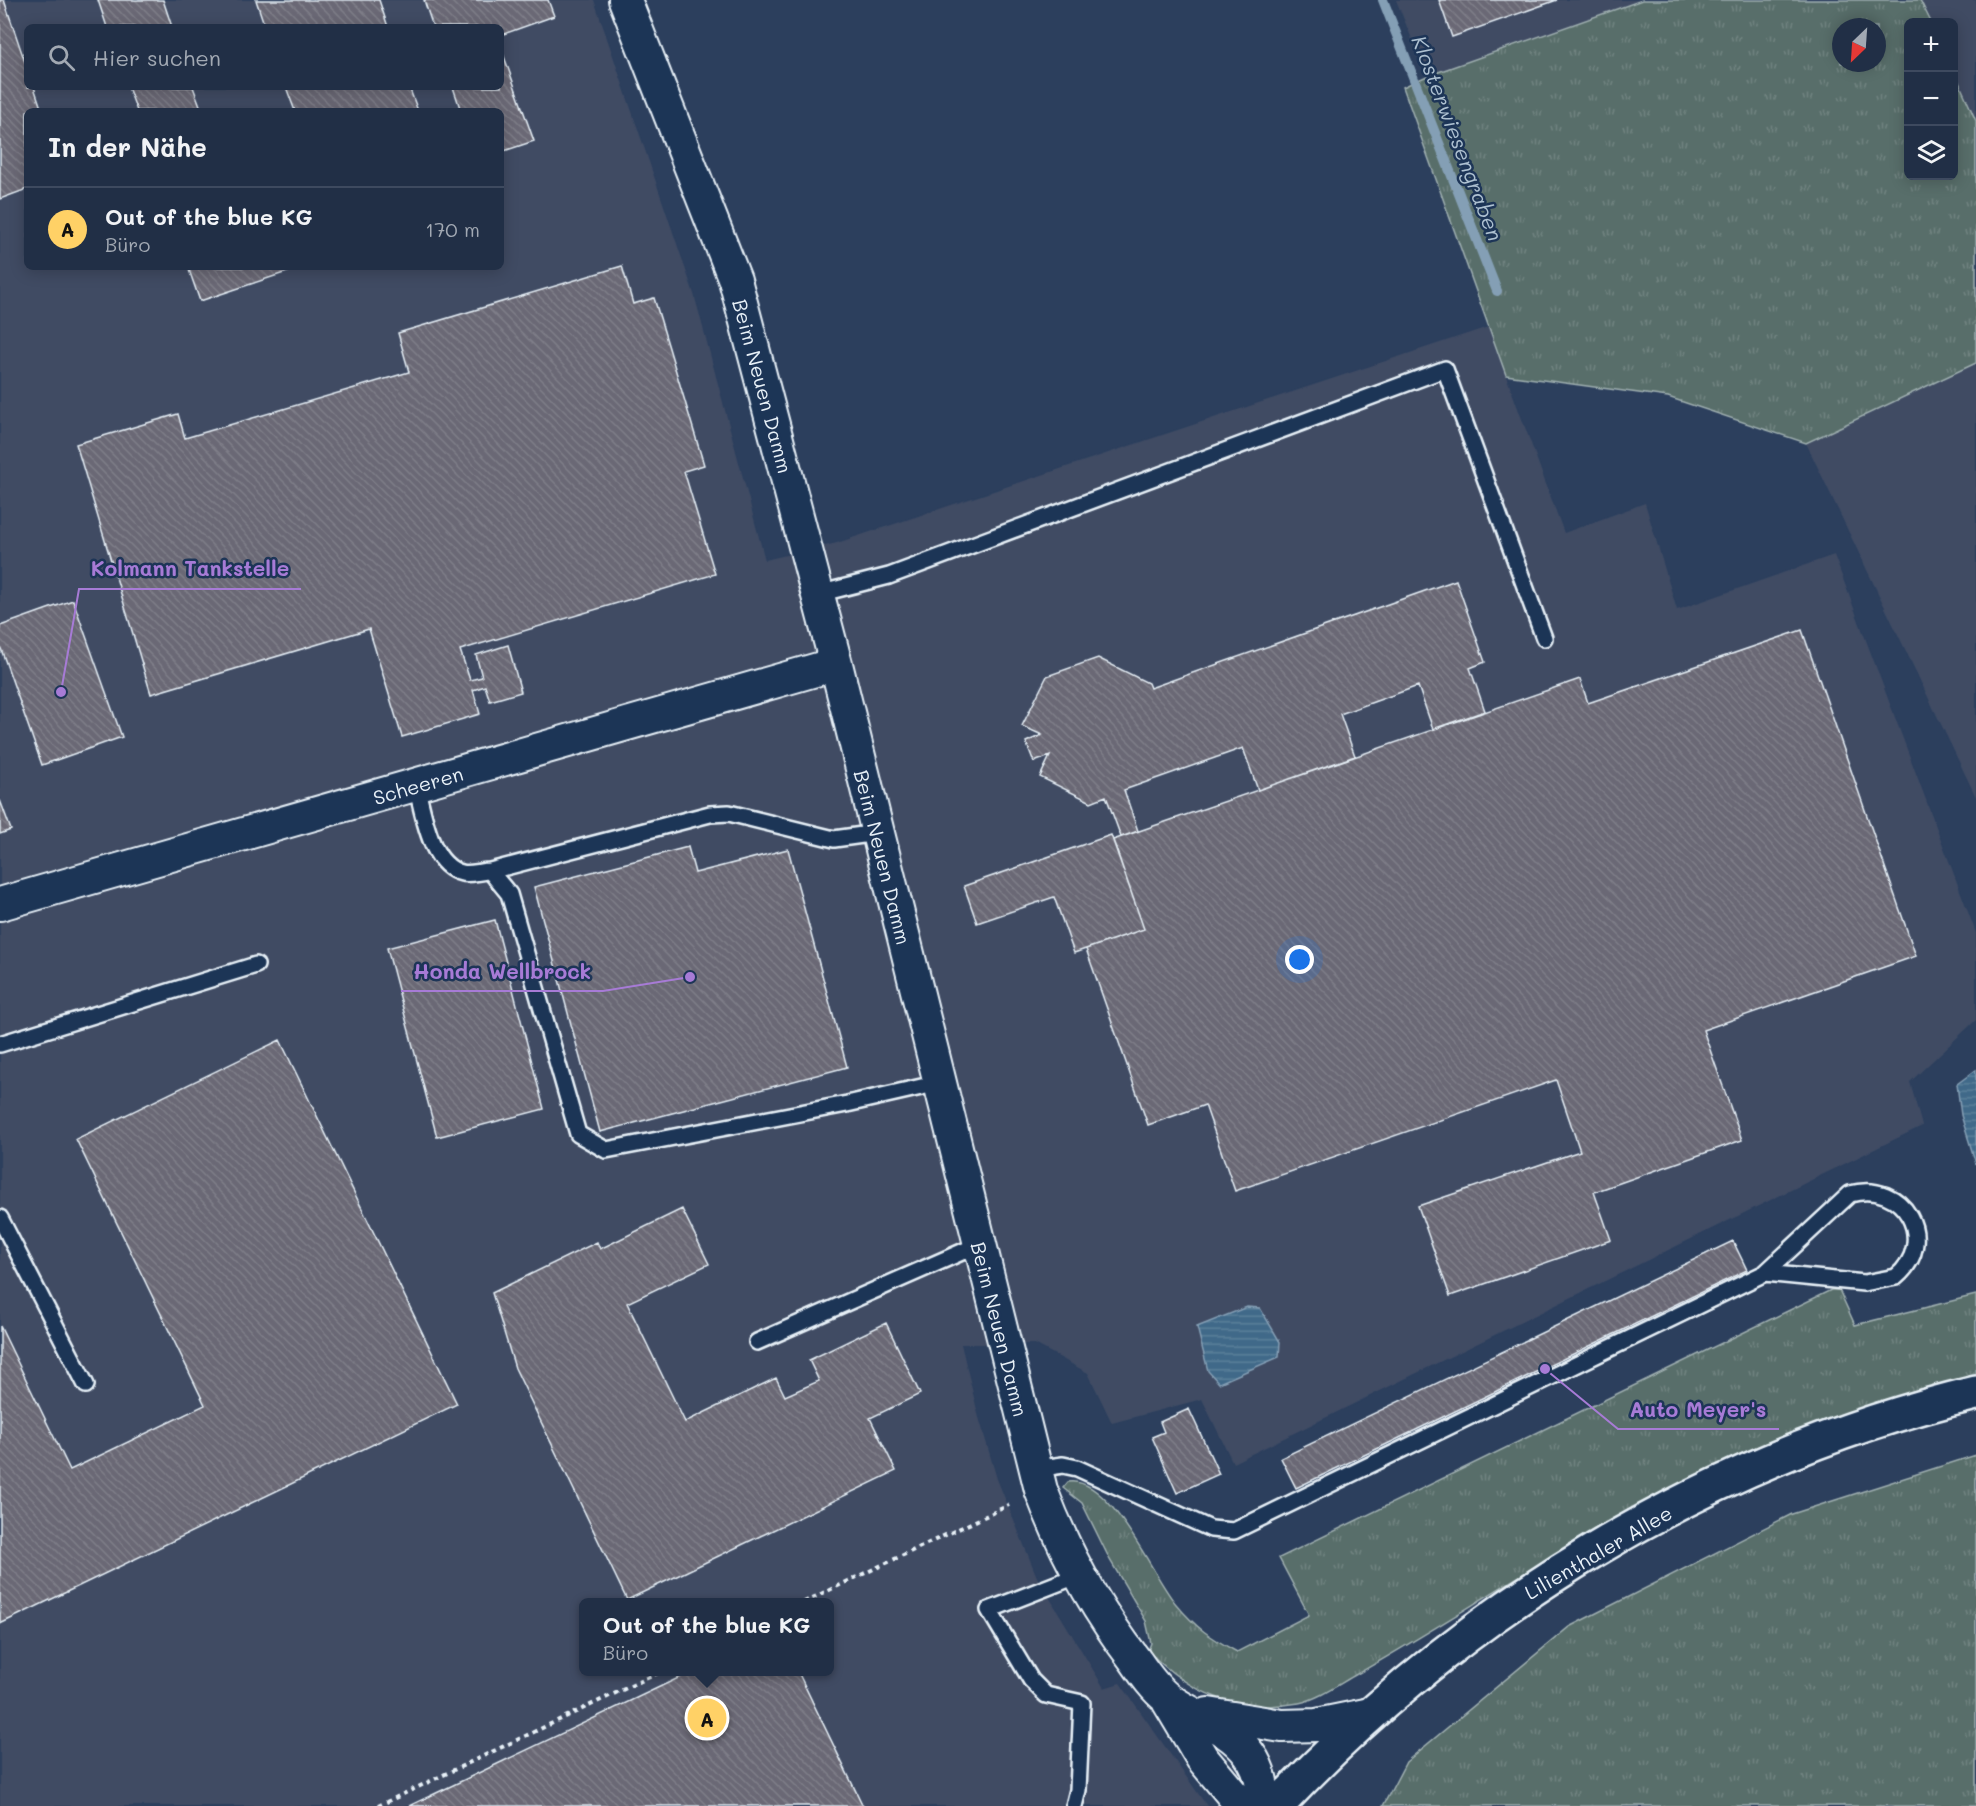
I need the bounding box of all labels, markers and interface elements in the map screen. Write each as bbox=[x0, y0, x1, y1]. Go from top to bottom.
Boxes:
north arrow bbox=[1832, 18, 1886, 72]
map controls bbox=[1904, 18, 1958, 180]
button: + bbox=[1904, 18, 1958, 72]
search box bbox=[24, 24, 504, 90]
water label: Klosterwiesengraben bbox=[1406, 31, 1510, 245]
icon: search bbox=[45, 41, 78, 74]
text: Hier suchen bbox=[93, 43, 221, 72]
button: − bbox=[1904, 72, 1958, 126]
button: layers bbox=[1904, 126, 1958, 180]
text: In der Nähe bbox=[48, 130, 207, 164]
text: Out of the blue KG bbox=[105, 202, 312, 231]
text: A bbox=[61, 216, 74, 242]
text: 170 m bbox=[425, 216, 480, 242]
text: Büro bbox=[105, 231, 150, 257]
street label: Beim Neuen Damm bbox=[727, 296, 799, 476]
callout: Kolmann Tankstelle bbox=[79, 550, 301, 589]
text: Kolmann Tankstelle bbox=[91, 554, 289, 581]
street label: Scheeren bbox=[370, 760, 466, 810]
street label: Beim Neuen Damm bbox=[849, 767, 917, 947]
your location bbox=[1285, 945, 1314, 974]
callout: Honda Wellbrock bbox=[401, 952, 603, 991]
text: Honda Wellbrock bbox=[413, 957, 591, 984]
street label: Beim Neuen Damm bbox=[966, 1239, 1034, 1419]
callout: Auto Meyer's bbox=[1618, 1390, 1779, 1429]
text: Auto Meyer's bbox=[1630, 1395, 1766, 1423]
street label: Lilienthaler Allee bbox=[1520, 1499, 1676, 1605]
popup bbox=[579, 1598, 834, 1676]
text: Out of the blue KG bbox=[603, 1610, 810, 1639]
text: Büro bbox=[603, 1639, 648, 1665]
pin: A bbox=[688, 1696, 726, 1740]

